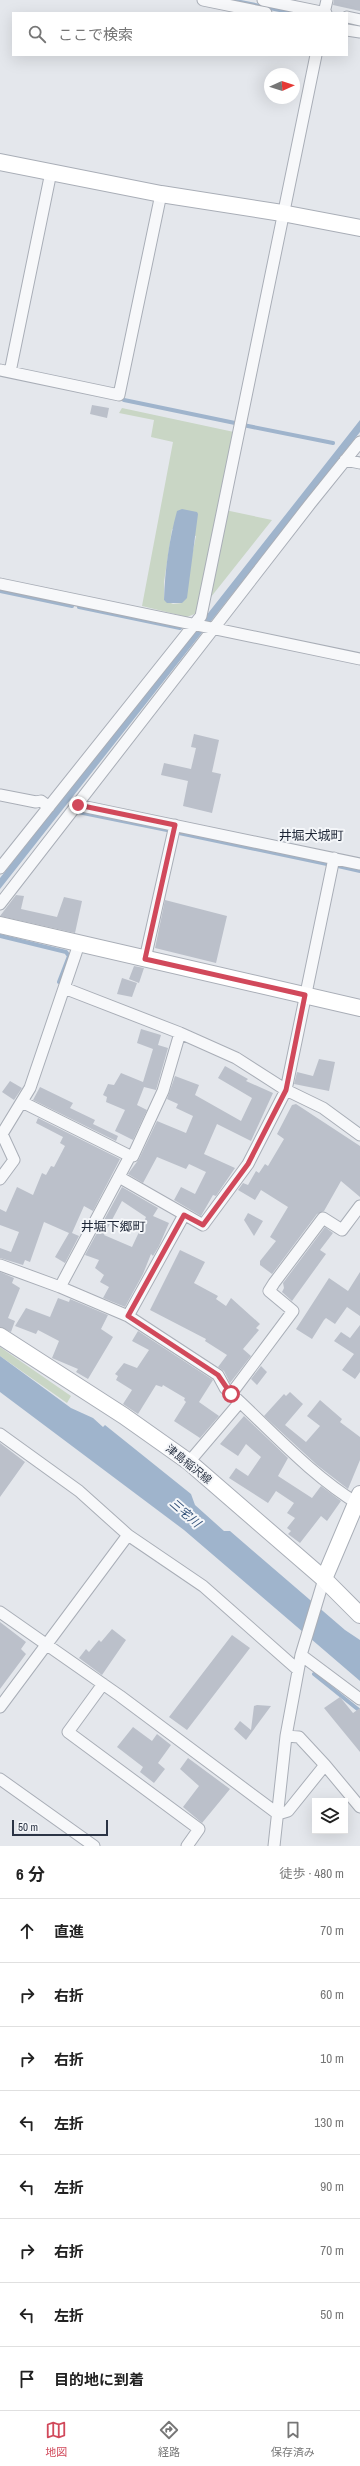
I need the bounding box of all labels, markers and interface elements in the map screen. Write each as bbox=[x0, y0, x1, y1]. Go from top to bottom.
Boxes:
search box bbox=[12, 12, 348, 56]
icon: search bbox=[26, 23, 48, 45]
text: ここで検索 bbox=[58, 24, 133, 45]
north arrow bbox=[264, 68, 300, 104]
route end bbox=[69, 796, 87, 814]
district label: 井堀犬城町 bbox=[278, 827, 344, 844]
district label: 井堀下郷町 bbox=[80, 1218, 146, 1235]
route start bbox=[222, 1385, 240, 1403]
street label: 津島稲沢線 bbox=[163, 1441, 215, 1487]
water label: 三宅川 bbox=[166, 1495, 205, 1532]
map controls bbox=[312, 1798, 348, 1834]
button: layers bbox=[312, 1798, 348, 1834]
scale bar bbox=[12, 1818, 108, 1837]
text: 50 m bbox=[18, 1820, 38, 1834]
text: 6 分 bbox=[16, 1862, 45, 1885]
text: 徒歩 · 480 m bbox=[279, 1865, 344, 1882]
icon: ahead bbox=[16, 1920, 38, 1942]
text: 直進 bbox=[54, 1921, 84, 1942]
text: 70 m bbox=[320, 1922, 344, 1939]
icon: right bbox=[16, 1984, 38, 2006]
text: 右折 bbox=[54, 1985, 84, 2006]
text: 60 m bbox=[320, 1986, 344, 2003]
icon: right bbox=[16, 2048, 38, 2070]
text: 右折 bbox=[54, 2049, 84, 2070]
text: 10 m bbox=[320, 2050, 344, 2067]
icon: left bbox=[16, 2112, 38, 2134]
text: 左折 bbox=[54, 2113, 84, 2134]
text: 130 m bbox=[314, 2114, 344, 2131]
icon: left bbox=[16, 2176, 38, 2198]
text: 左折 bbox=[54, 2177, 84, 2198]
text: 90 m bbox=[320, 2178, 344, 2195]
icon: right bbox=[16, 2240, 38, 2262]
text: 右折 bbox=[54, 2241, 84, 2262]
text: 70 m bbox=[320, 2242, 344, 2259]
icon: left bbox=[16, 2304, 38, 2326]
text: 左折 bbox=[54, 2305, 84, 2326]
text: 50 m bbox=[320, 2306, 344, 2323]
icon: arrive bbox=[16, 2368, 38, 2390]
text: 目的地に到着 bbox=[54, 2369, 144, 2390]
tab: 地図 bbox=[45, 2419, 67, 2459]
tab: 経路 bbox=[158, 2419, 180, 2459]
tab: 保存済み bbox=[271, 2419, 315, 2459]

